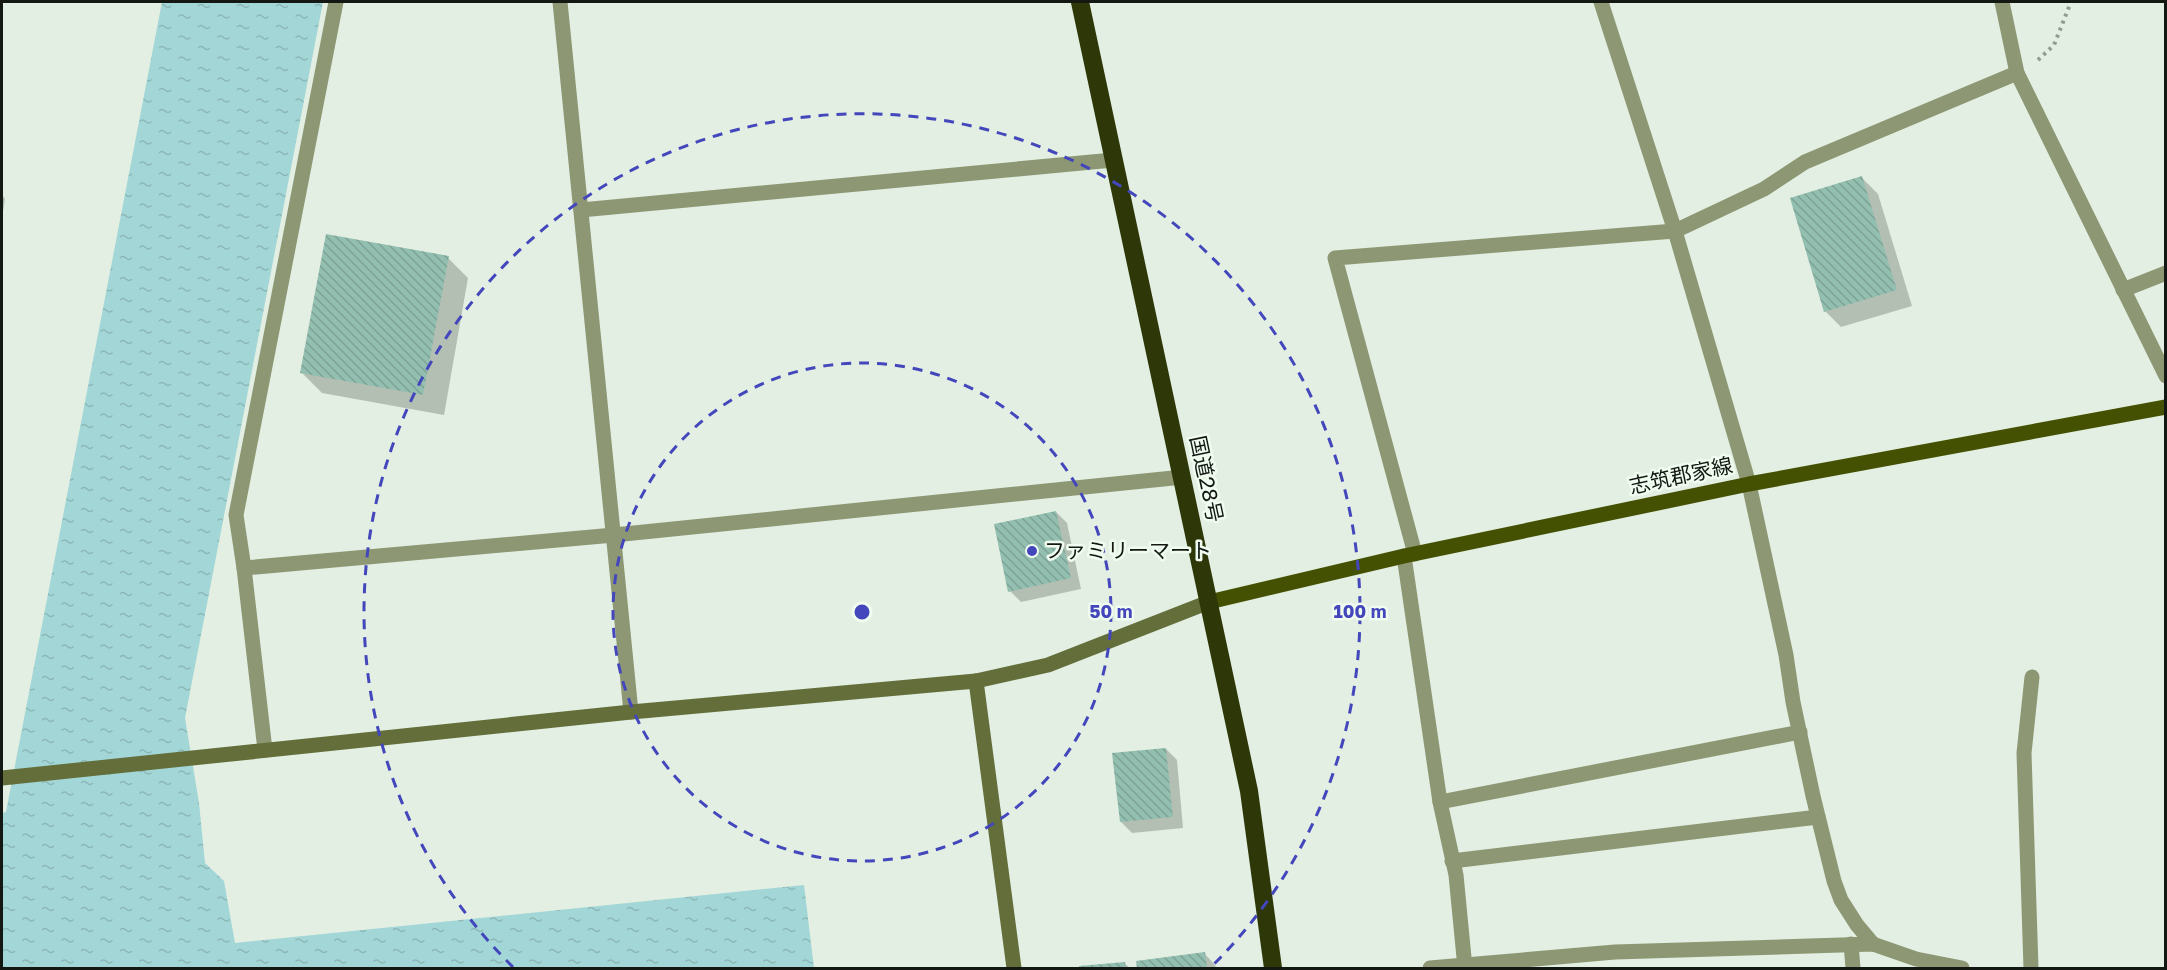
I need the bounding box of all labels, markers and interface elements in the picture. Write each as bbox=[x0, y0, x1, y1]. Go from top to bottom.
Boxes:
street label: 国道28号 bbox=[1185, 433, 1229, 525]
street label: 志筑郡家線 bbox=[1627, 451, 1735, 499]
place label: ファミリーマート bbox=[1044, 537, 1212, 563]
marker: ファミリーマート bbox=[1025, 544, 1039, 558]
text: 50 m bbox=[1090, 600, 1132, 622]
text: 100 m bbox=[1334, 600, 1386, 622]
centre of rings bbox=[852, 602, 872, 622]

